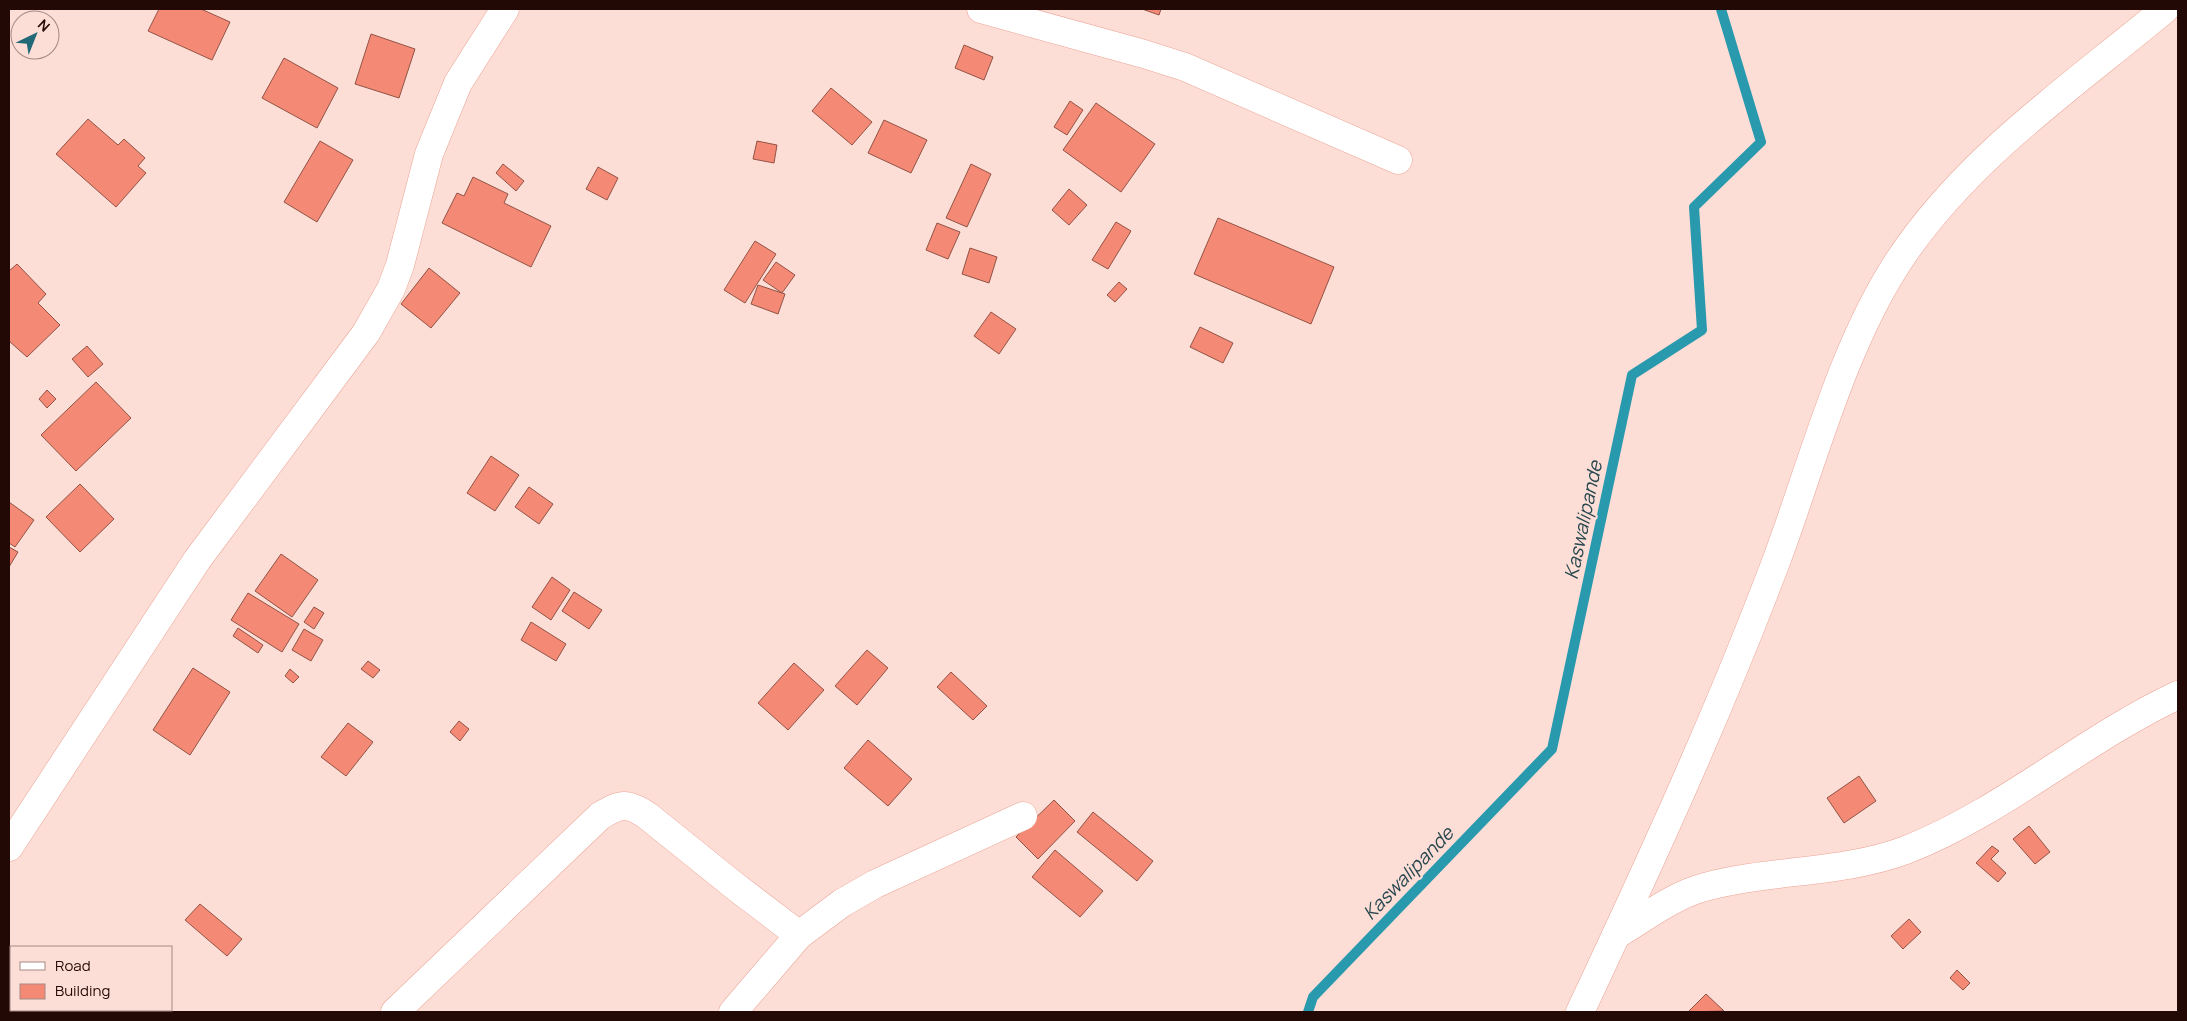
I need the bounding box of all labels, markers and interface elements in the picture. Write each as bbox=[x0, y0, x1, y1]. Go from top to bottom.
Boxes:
north arrow bbox=[10, 10, 60, 60]
text: N bbox=[34, 15, 54, 36]
water label: Kaswalipande bbox=[1558, 457, 1609, 582]
water label: Kaswalipande bbox=[1357, 819, 1460, 925]
legend bbox=[10, 946, 172, 1011]
text: Road bbox=[55, 955, 91, 976]
text: Building bbox=[55, 980, 110, 1001]

